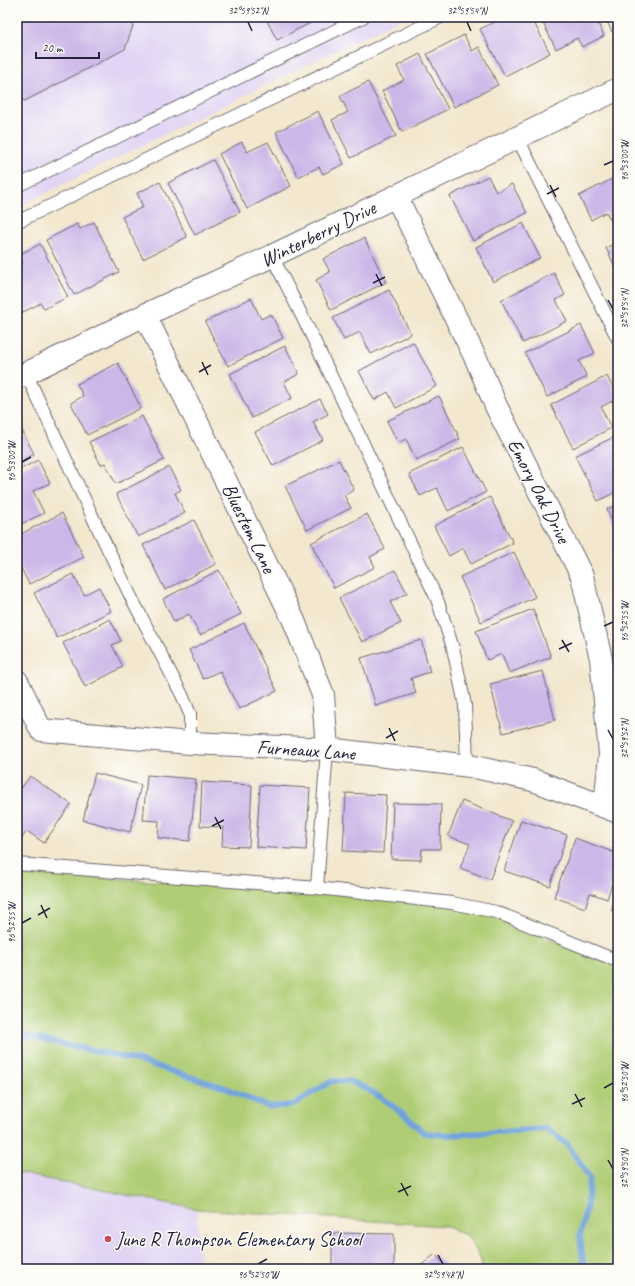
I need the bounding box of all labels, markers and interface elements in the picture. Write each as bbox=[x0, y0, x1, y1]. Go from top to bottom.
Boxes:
text: 32°59'52"N bbox=[228, 4, 270, 17]
text: 32°59'54"N bbox=[447, 4, 489, 17]
scale bar bbox=[36, 34, 99, 60]
text: 20 m bbox=[42, 40, 64, 56]
text: 96°53'00"W bbox=[618, 139, 631, 181]
street label: Winterberry Drive bbox=[256, 195, 381, 273]
text: 32°59'54"N bbox=[618, 287, 631, 329]
street label: Emory Oak Drive bbox=[502, 435, 577, 549]
text: 96°53'00"W bbox=[5, 440, 18, 482]
street label: Bluestem Lane bbox=[217, 479, 282, 578]
text: 96°52'55"W bbox=[618, 600, 631, 642]
text: 32°59'52"N bbox=[618, 717, 631, 759]
street label: Furneaux Lane bbox=[256, 734, 357, 766]
text: 96°52'55"W bbox=[5, 901, 18, 943]
text: 96°52'50"W bbox=[618, 1061, 631, 1103]
text: 32°59'50"N bbox=[618, 1147, 631, 1189]
place label: June R Thompson Elementary School bbox=[115, 1227, 365, 1252]
marker: June R Thompson Elementary School bbox=[103, 1234, 113, 1244]
text: 96°52'50"W bbox=[238, 1268, 280, 1281]
text: 32°59'48"N bbox=[423, 1268, 465, 1281]

